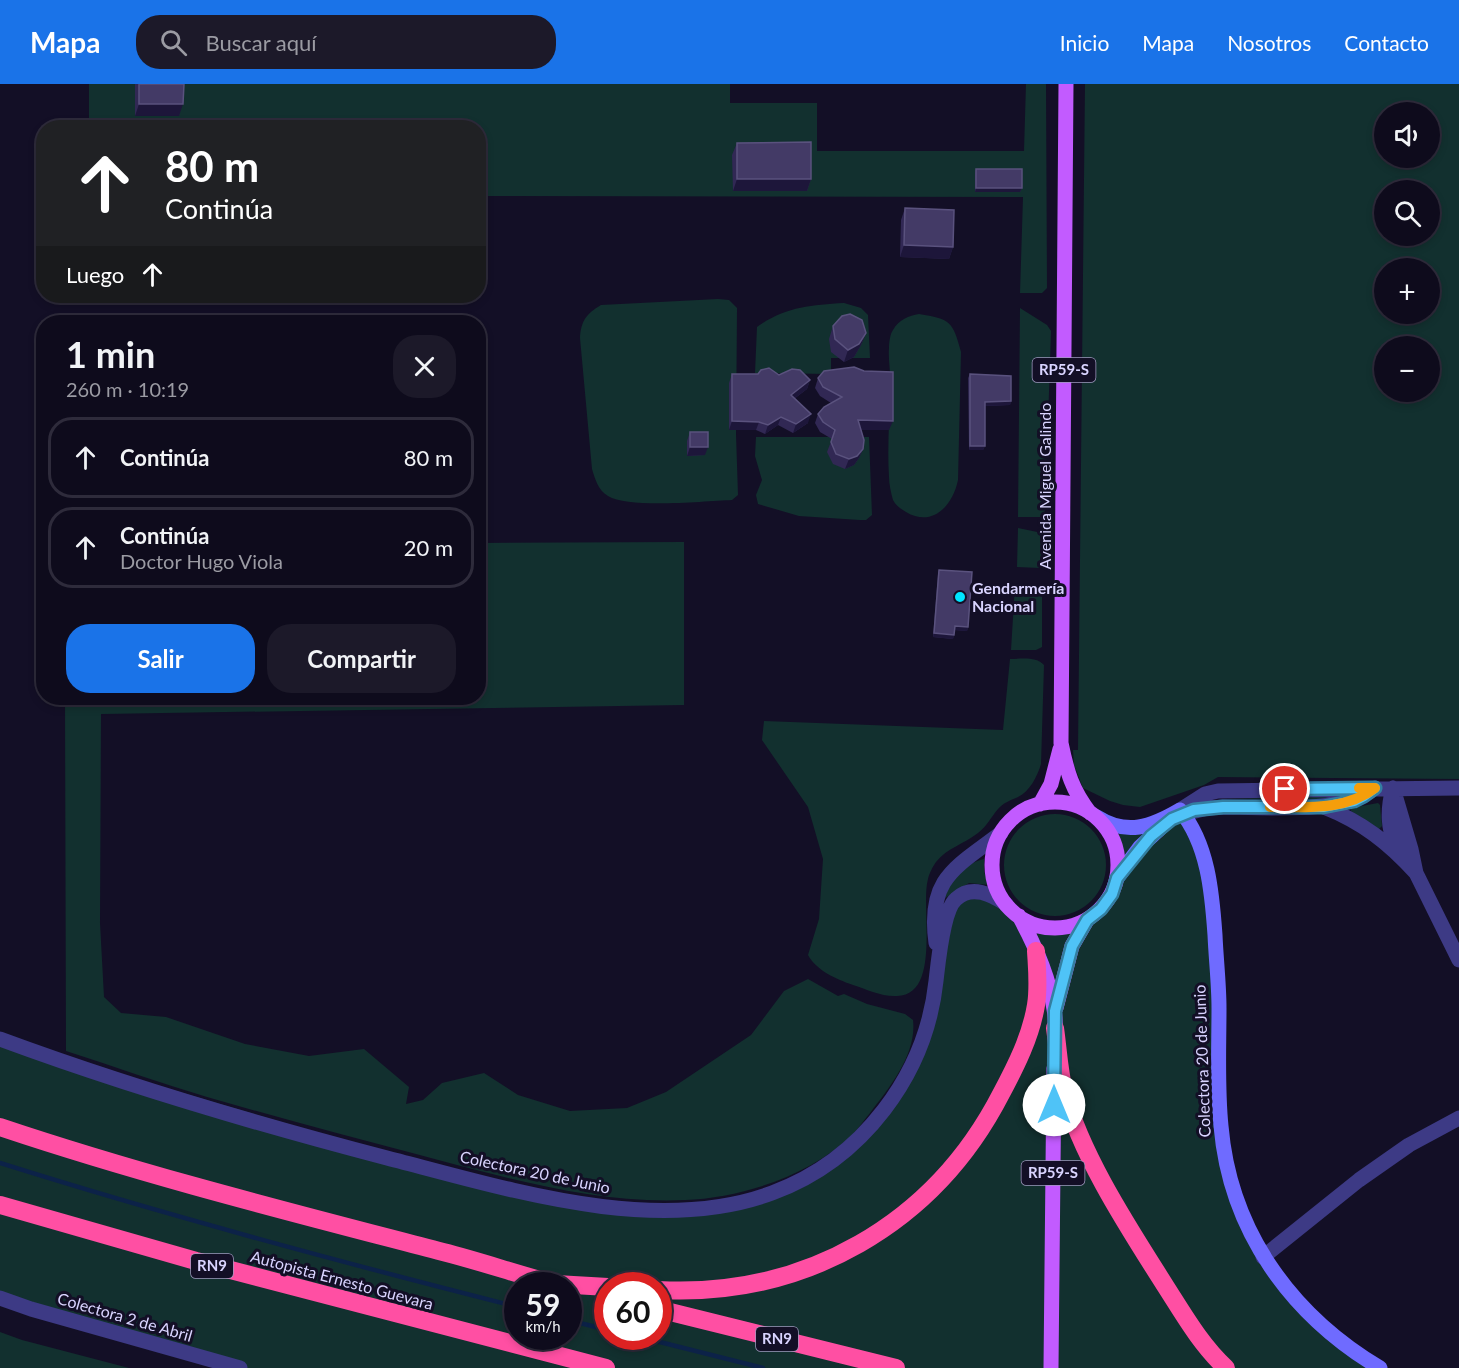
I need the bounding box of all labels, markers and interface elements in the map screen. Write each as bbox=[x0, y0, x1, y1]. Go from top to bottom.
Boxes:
search box bbox=[136, 15, 556, 69]
text: Mapa bbox=[30, 25, 100, 59]
icon: search bbox=[157, 26, 190, 59]
text: Buscar aquí bbox=[205, 29, 317, 56]
text: Inicio bbox=[1060, 30, 1109, 55]
text: Mapa bbox=[1142, 30, 1194, 55]
text: Nosotros bbox=[1227, 30, 1311, 55]
text: Contacto bbox=[1344, 30, 1429, 55]
map controls bbox=[1374, 102, 1440, 402]
button: sound bbox=[1374, 102, 1440, 168]
text: 80 m bbox=[165, 141, 259, 191]
icon: ahead bbox=[66, 144, 144, 222]
button: search bbox=[1374, 180, 1440, 246]
text: Continúa bbox=[165, 192, 273, 225]
icon: ahead bbox=[136, 258, 169, 291]
button: + bbox=[1374, 258, 1440, 324]
text: Luego bbox=[66, 261, 124, 288]
text: 1 min bbox=[66, 332, 155, 376]
button: close bbox=[393, 335, 456, 398]
button: − bbox=[1374, 336, 1440, 402]
road number: RP59-S bbox=[1032, 358, 1096, 382]
text: 260 m · 10:19 bbox=[66, 377, 189, 401]
street label: Avenida Miguel Galindo bbox=[1035, 403, 1054, 569]
icon: ahead bbox=[69, 441, 102, 474]
text: Continúa bbox=[120, 444, 209, 471]
text: 80 m bbox=[404, 444, 453, 471]
text: Continúa bbox=[120, 522, 209, 549]
icon: ahead bbox=[69, 531, 102, 564]
text: 20 m bbox=[404, 534, 453, 561]
text: Doctor Hugo Viola bbox=[120, 549, 283, 573]
place label: Gendarmería Nacional bbox=[972, 578, 1064, 615]
marker: Gendarmería Nacional bbox=[953, 590, 967, 604]
button: Salir bbox=[66, 624, 255, 693]
button: Compartir bbox=[267, 624, 456, 693]
pin bbox=[1259, 763, 1310, 814]
icon: arrive bbox=[1268, 772, 1301, 805]
street label: Colectora 20 de Junio bbox=[1189, 984, 1214, 1138]
position arrow bbox=[1022, 1073, 1086, 1137]
street label: Colectora 20 de Junio bbox=[458, 1146, 612, 1197]
road number: RP59-S bbox=[1022, 1161, 1084, 1185]
street label: Autopista Ernesto Guevara bbox=[249, 1246, 436, 1313]
road number: RN9 bbox=[191, 1254, 233, 1278]
speed limit sign: 60 bbox=[594, 1272, 672, 1350]
text: 59 bbox=[526, 1286, 560, 1322]
street label: Colectora 2 de Abril bbox=[55, 1288, 195, 1345]
text: km/h bbox=[525, 1317, 561, 1335]
road number: RN9 bbox=[756, 1327, 798, 1351]

